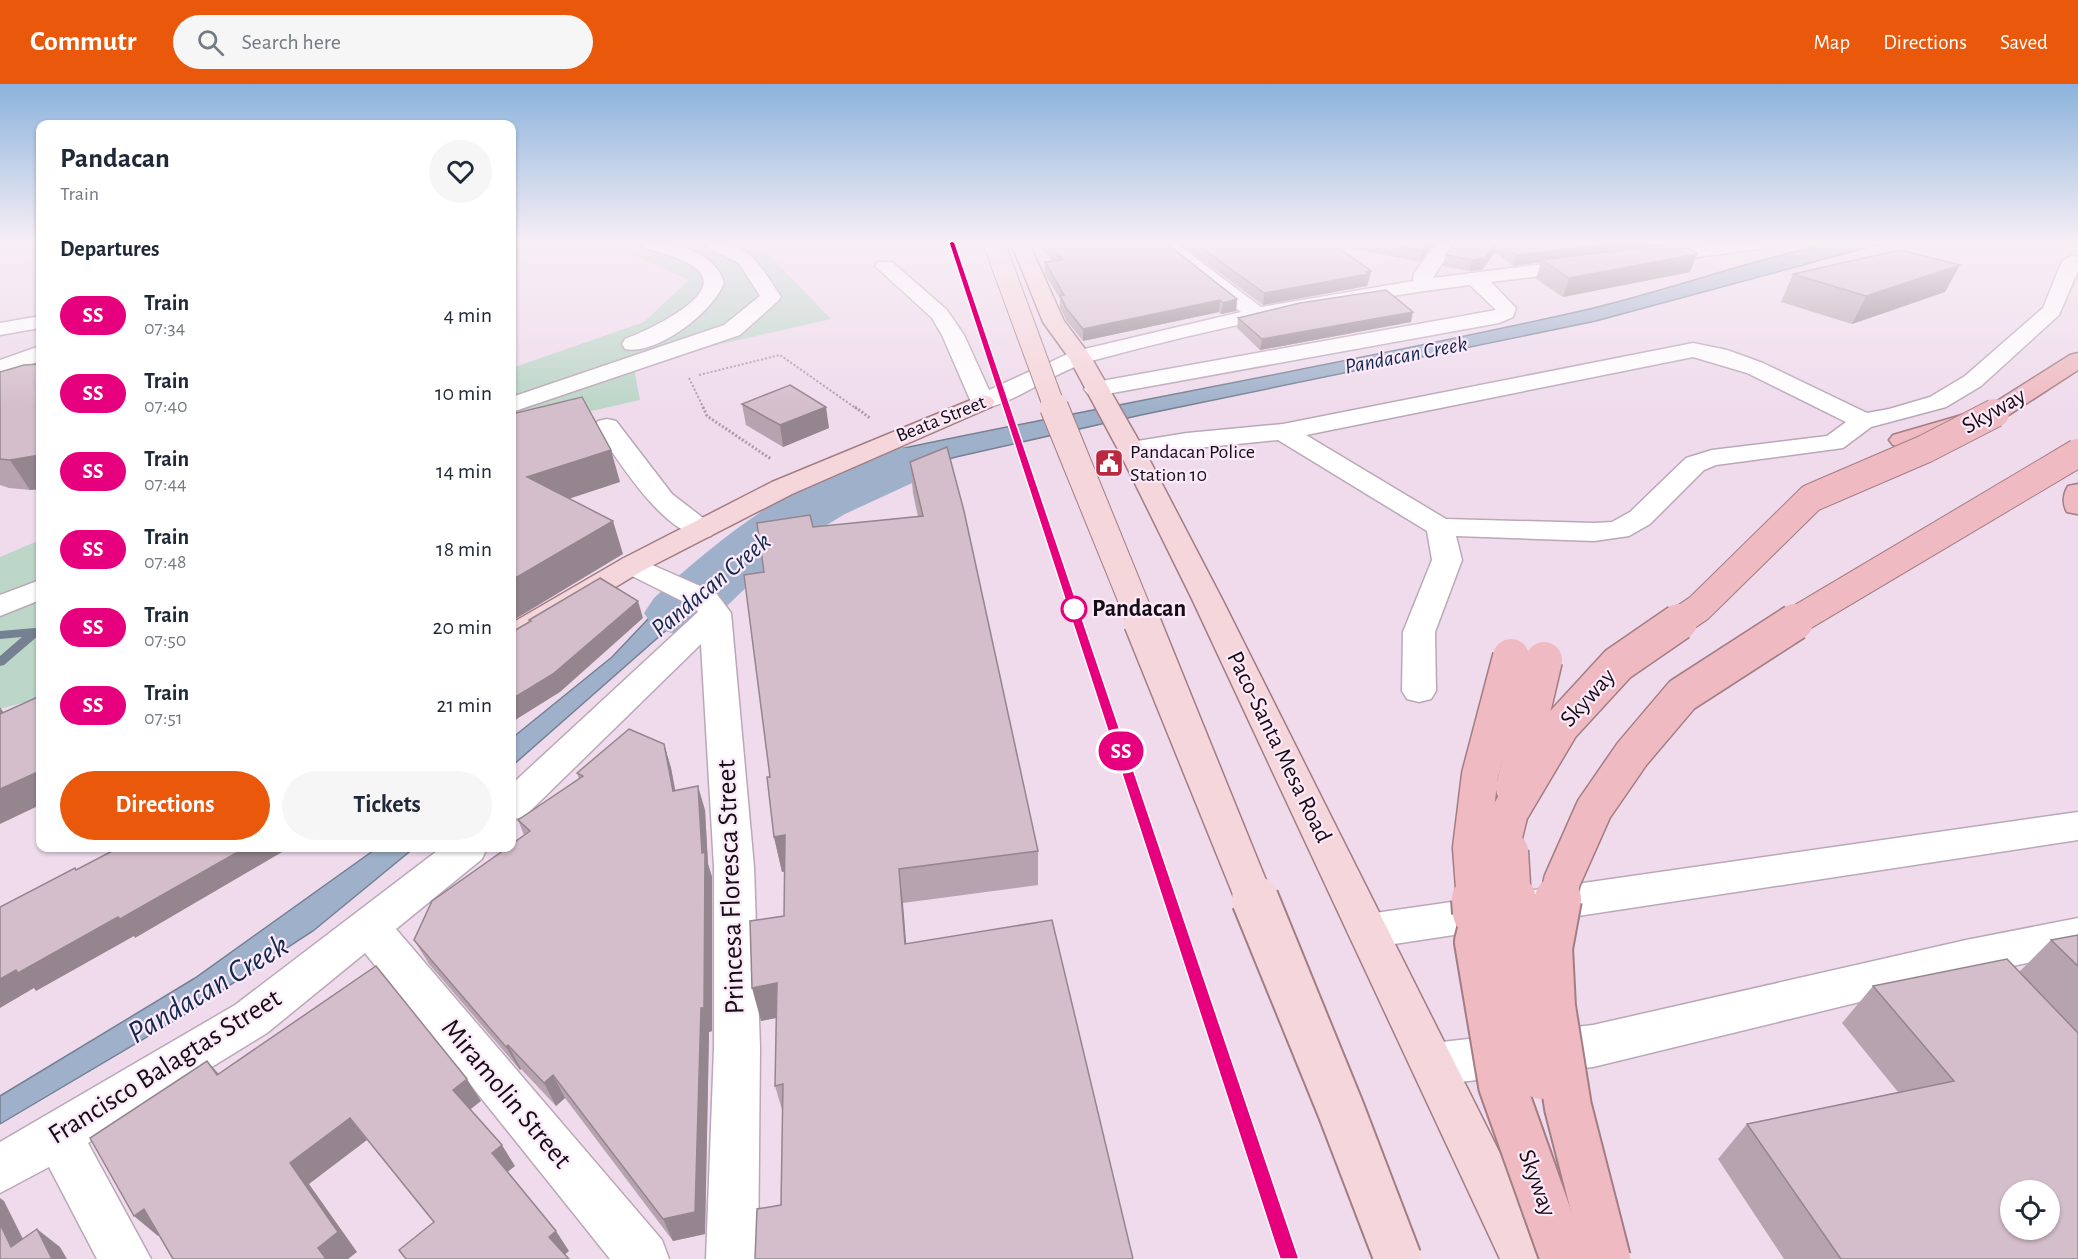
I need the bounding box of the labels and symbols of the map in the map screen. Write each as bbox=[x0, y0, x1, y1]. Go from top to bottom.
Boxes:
water label: Pandacan Creek bbox=[1343, 332, 1469, 378]
street label: Skyway bbox=[1958, 383, 2030, 439]
street label: Beata Street bbox=[893, 392, 989, 446]
place label: Pandacan Police Station 10 bbox=[1130, 442, 1255, 485]
public building icon: Pandacan Police Station 10 bbox=[1093, 447, 1125, 479]
water label: Pandacan Creek bbox=[646, 528, 776, 642]
marker: Pandacan bbox=[1061, 596, 1087, 622]
place label: Pandacan bbox=[1092, 597, 1186, 621]
street label: Paco-Santa Mesa Road bbox=[1222, 648, 1336, 846]
street label: Skyway bbox=[1556, 664, 1620, 732]
line badge: SS bbox=[1094, 732, 1148, 770]
street label: Princesa Floresca Street bbox=[713, 759, 749, 1015]
water label: Pandacan Creek bbox=[122, 929, 294, 1049]
street label: Francisco Balagtas Street bbox=[44, 984, 286, 1150]
street label: Miramolin Street bbox=[436, 1014, 576, 1174]
street label: Skyway bbox=[1514, 1146, 1560, 1220]

